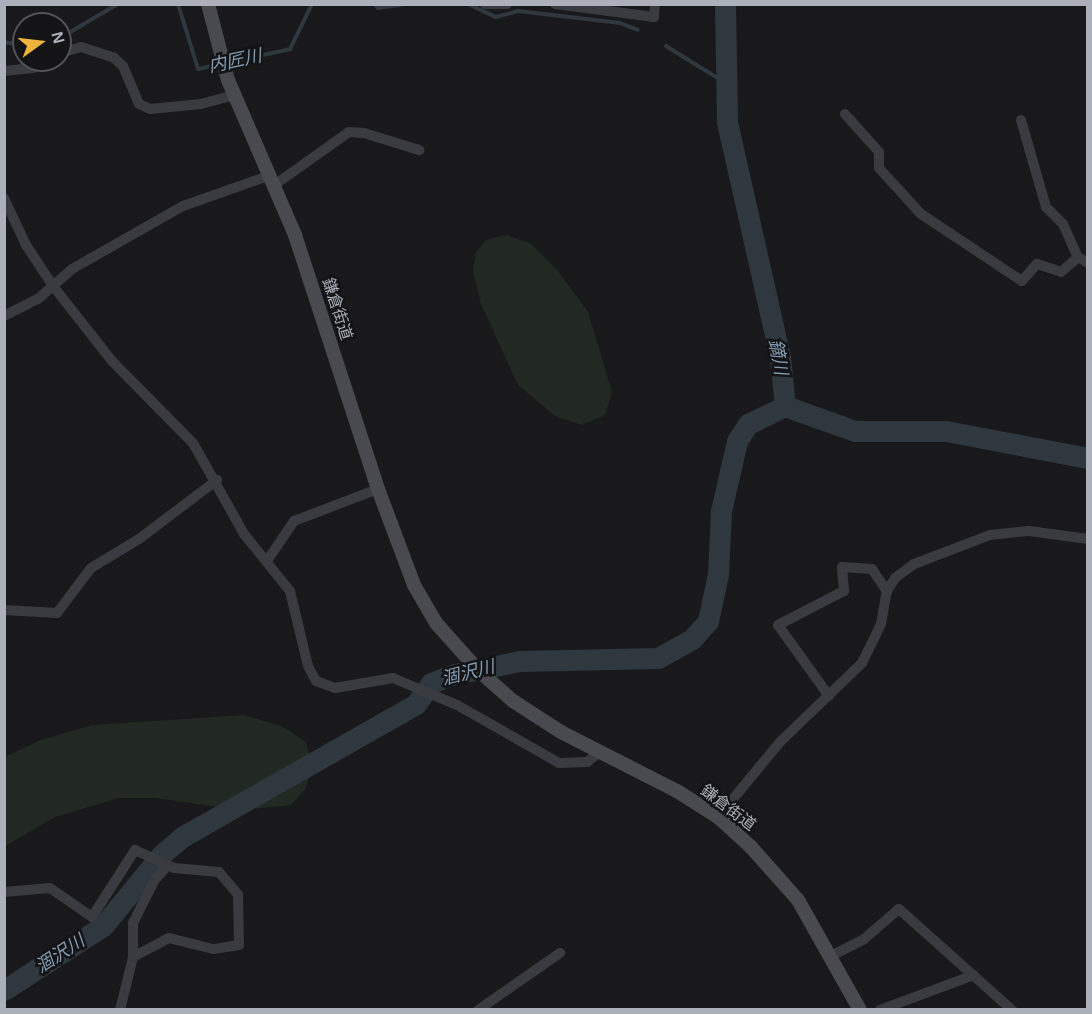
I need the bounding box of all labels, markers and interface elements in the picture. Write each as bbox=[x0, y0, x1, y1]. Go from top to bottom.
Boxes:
north arrow bbox=[12, 12, 72, 72]
text: N bbox=[48, 30, 68, 46]
water label: 内匠川 bbox=[206, 45, 264, 77]
street label: 鎌倉街道 bbox=[318, 276, 356, 342]
water label: 鏑川 bbox=[764, 337, 792, 377]
water label: 涸沢川 bbox=[439, 656, 497, 690]
street label: 鎌倉街道 bbox=[697, 781, 759, 835]
water label: 涸沢川 bbox=[31, 930, 89, 978]

